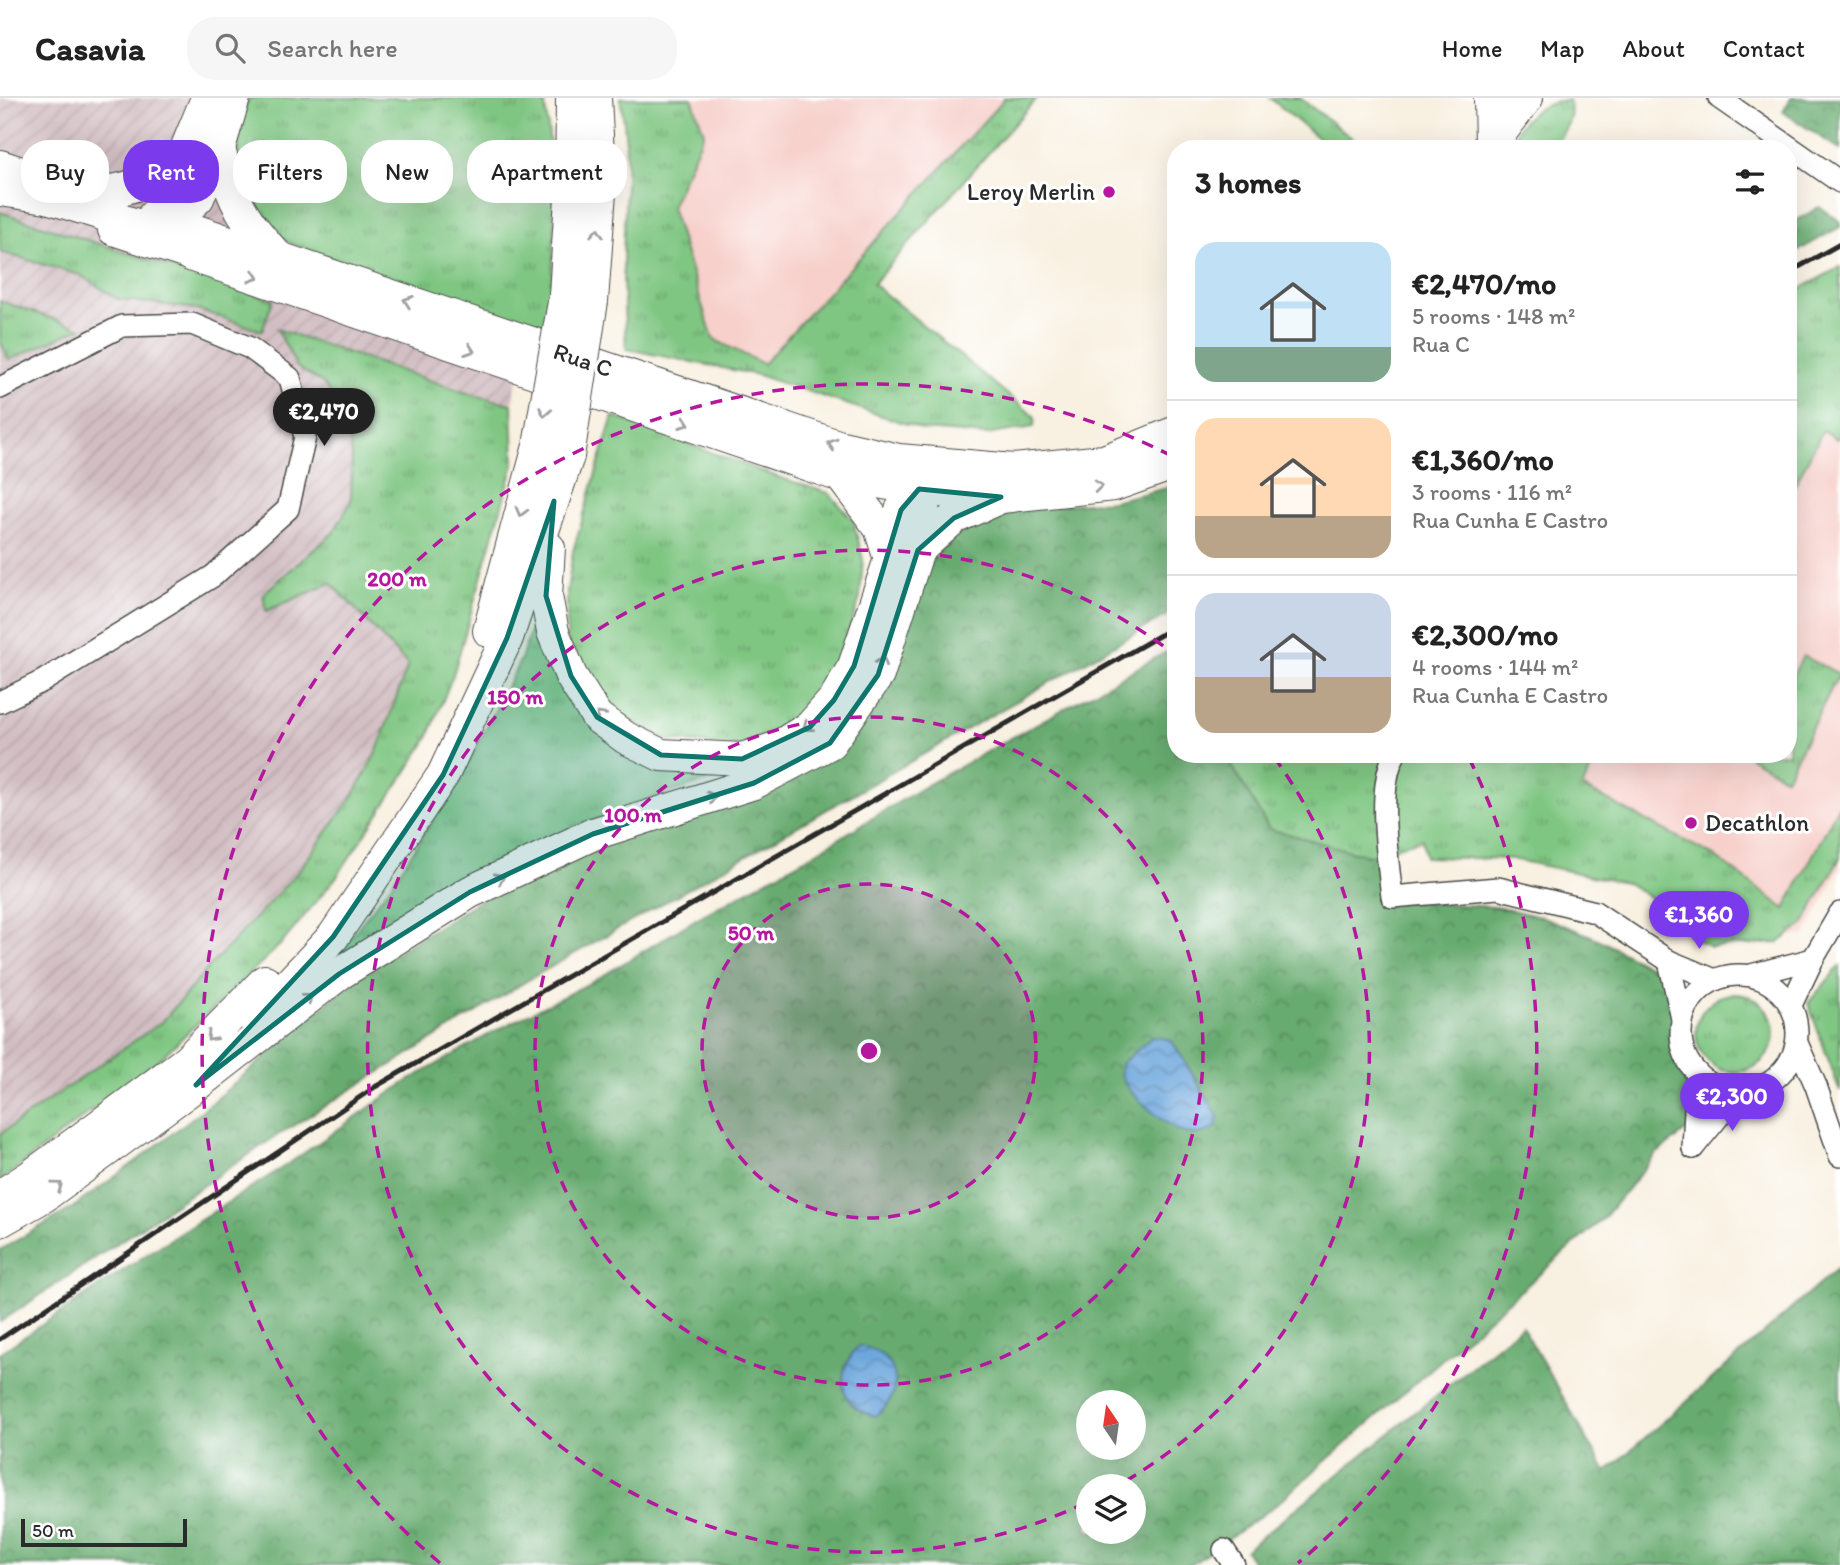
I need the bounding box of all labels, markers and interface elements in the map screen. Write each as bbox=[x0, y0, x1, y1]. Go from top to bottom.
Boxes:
search box bbox=[187, 17, 677, 80]
text: Casavia bbox=[35, 29, 145, 68]
icon: search bbox=[211, 29, 249, 67]
text: Search here bbox=[267, 32, 398, 64]
text: Home bbox=[1442, 34, 1502, 63]
text: Map bbox=[1540, 34, 1584, 63]
text: About bbox=[1622, 34, 1685, 63]
text: Contact bbox=[1723, 34, 1805, 63]
chip: Buy bbox=[21, 140, 109, 203]
chip: Rent bbox=[123, 140, 219, 203]
chip: Filters bbox=[233, 140, 347, 203]
chip: New bbox=[361, 140, 453, 203]
chip: Apartment bbox=[467, 140, 627, 203]
icon: filters bbox=[1731, 163, 1769, 201]
text: 3 homes bbox=[1195, 164, 1302, 201]
place label: Leroy Merlin bbox=[967, 177, 1095, 206]
marker: Leroy Merlin bbox=[1101, 184, 1117, 200]
one-way arrow bbox=[589, 227, 604, 238]
text: €2,470/mo bbox=[1412, 265, 1556, 302]
one-way arrow bbox=[248, 269, 260, 283]
icon: home bbox=[1251, 270, 1335, 354]
one-way arrow bbox=[402, 295, 414, 309]
text: 5 rooms · 148 m² bbox=[1412, 302, 1575, 330]
text: Rua C bbox=[1412, 330, 1470, 358]
street label: Rua C bbox=[550, 336, 616, 383]
one-way arrow bbox=[463, 342, 475, 356]
pin: €2,470 bbox=[267, 388, 381, 448]
text: €2,470 bbox=[289, 397, 359, 425]
one-way arrow bbox=[538, 406, 553, 418]
one-way arrow bbox=[679, 415, 691, 430]
one-way arrow bbox=[827, 437, 839, 452]
text: €1,360/mo bbox=[1412, 441, 1554, 478]
icon: home bbox=[1251, 446, 1335, 530]
text: 3 rooms · 116 m² bbox=[1412, 478, 1572, 506]
one-way arrow bbox=[1092, 479, 1104, 494]
one-way arrow bbox=[515, 506, 529, 518]
text: Rua Cunha E Castro bbox=[1412, 506, 1608, 534]
text: 200 m bbox=[367, 566, 427, 591]
text: €2,300/mo bbox=[1412, 616, 1558, 653]
icon: home bbox=[1251, 621, 1335, 705]
text: 4 rooms · 144 m² bbox=[1412, 653, 1578, 681]
one-way arrow bbox=[874, 656, 889, 668]
text: Rua Cunha E Castro bbox=[1412, 681, 1608, 709]
text: 150 m bbox=[487, 684, 543, 709]
one-way arrow bbox=[595, 712, 608, 725]
one-way arrow bbox=[802, 718, 814, 731]
one-way arrow bbox=[706, 790, 718, 805]
text: 100 m bbox=[604, 802, 662, 827]
place label: Decathlon bbox=[1705, 808, 1809, 837]
marker: Decathlon bbox=[1683, 815, 1699, 831]
one-way arrow bbox=[493, 872, 505, 886]
pin: €1,360 bbox=[1642, 892, 1756, 951]
text: €1,360 bbox=[1665, 900, 1733, 928]
text: 50 m bbox=[728, 920, 775, 945]
one-way arrow bbox=[300, 994, 313, 1007]
one-way arrow bbox=[206, 1028, 219, 1041]
centre of rings bbox=[857, 1039, 881, 1063]
pin: €2,300 bbox=[1675, 1074, 1789, 1133]
text: €2,300 bbox=[1696, 1082, 1768, 1110]
one-way arrow bbox=[50, 1182, 63, 1194]
north arrow bbox=[1076, 1390, 1146, 1460]
map controls bbox=[1076, 1390, 1146, 1544]
button: layers bbox=[1076, 1474, 1146, 1544]
scale bar bbox=[21, 1516, 187, 1548]
text: 50 m bbox=[32, 1519, 74, 1542]

